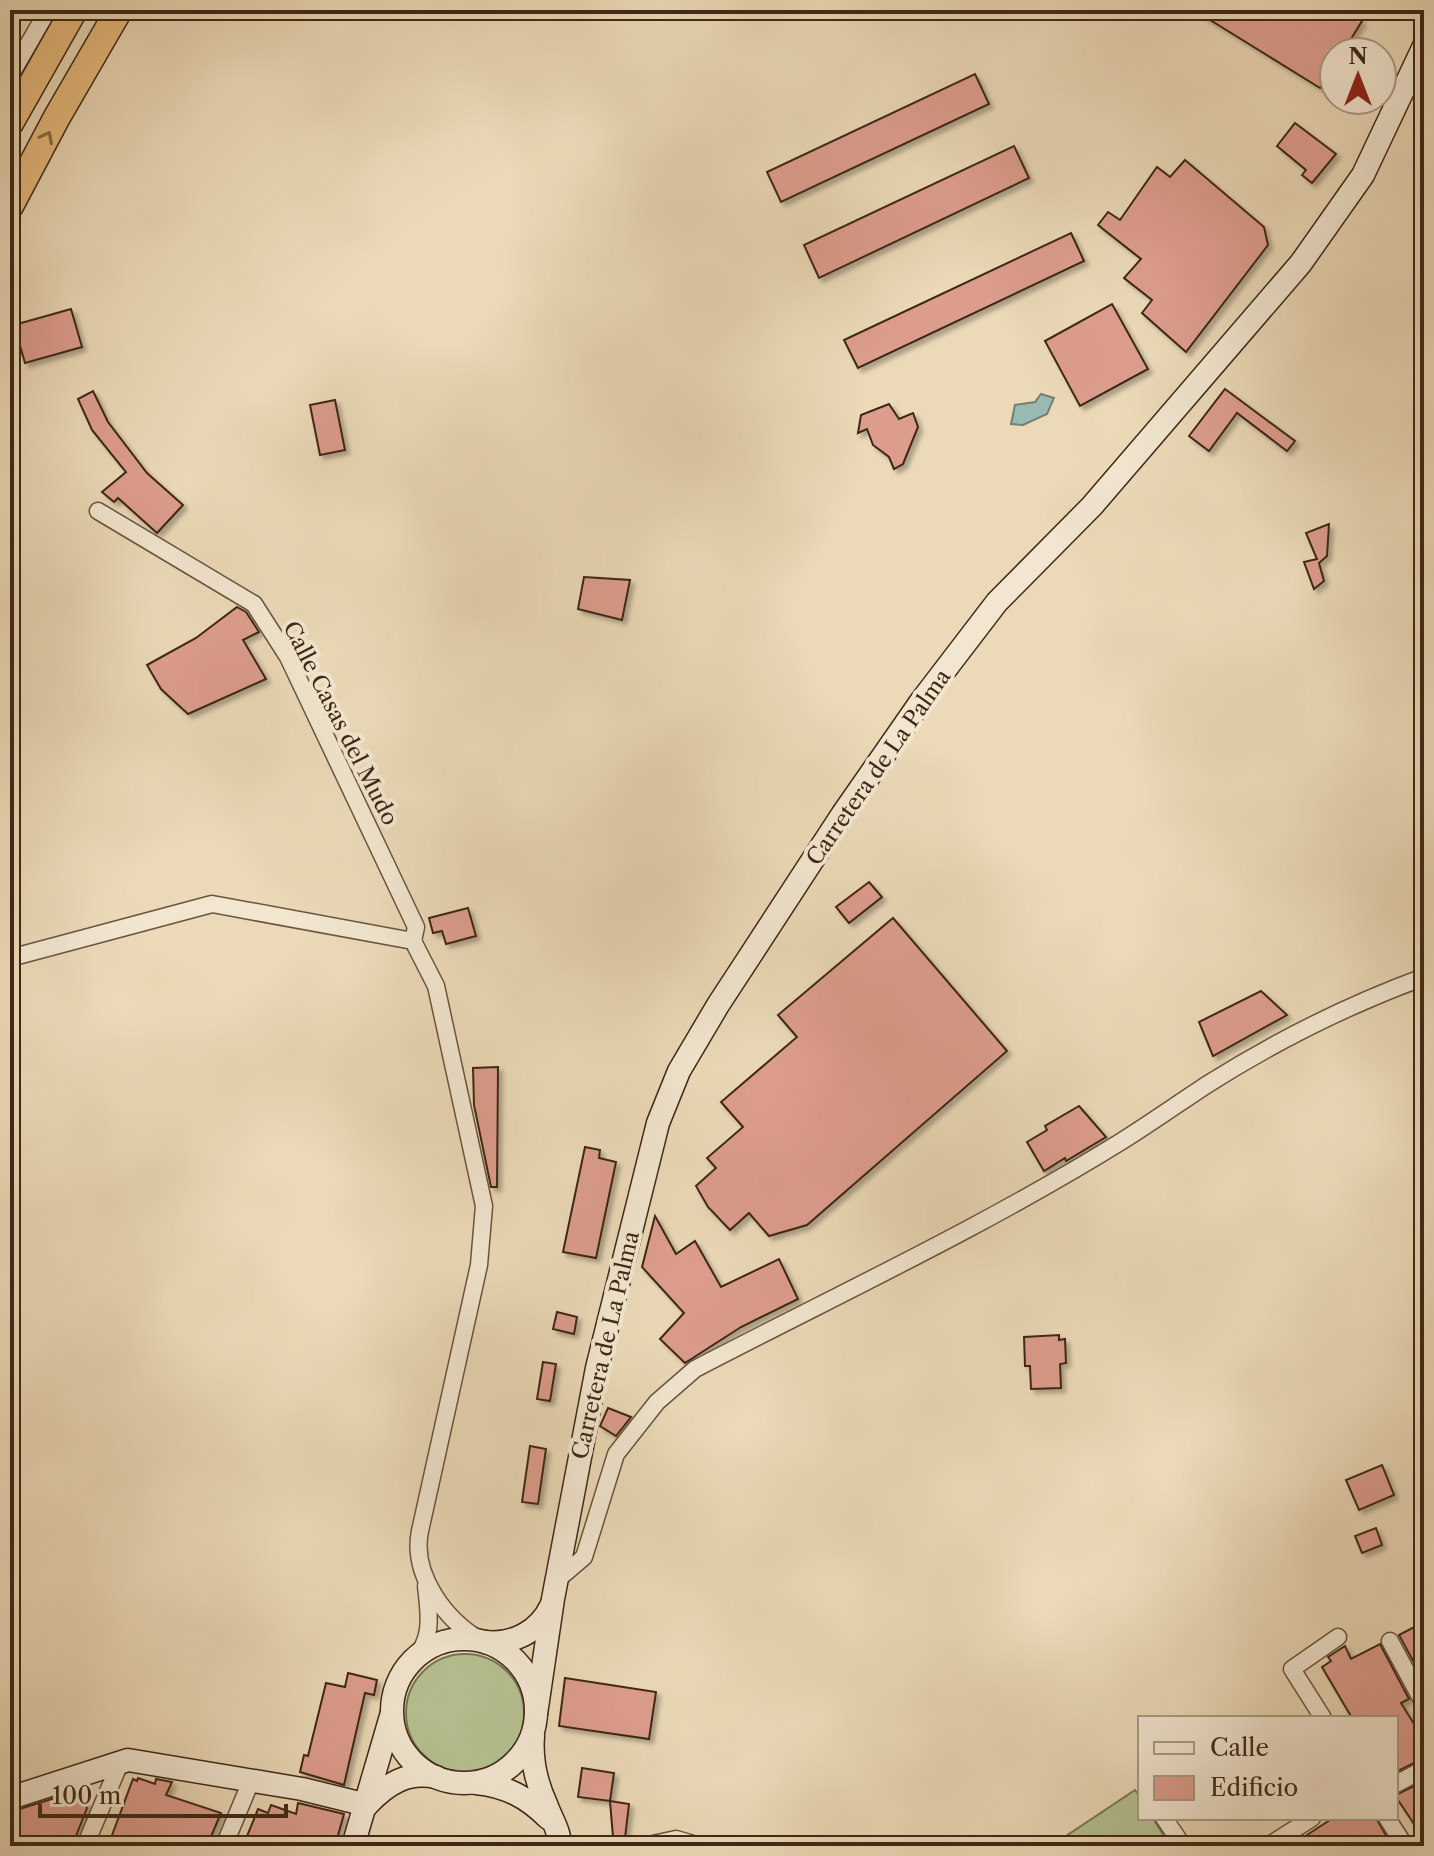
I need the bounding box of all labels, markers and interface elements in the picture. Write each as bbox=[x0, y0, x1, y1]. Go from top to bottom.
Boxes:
north arrow bbox=[1318, 36, 1398, 116]
text: N bbox=[1348, 43, 1368, 70]
one-way arrow bbox=[37, 130, 52, 145]
street label: Calle Casas del Mudo bbox=[277, 617, 404, 830]
street label: Carretera de La Palma bbox=[800, 664, 957, 871]
street label: Carretera de La Palma bbox=[566, 1228, 645, 1462]
legend bbox=[1138, 1716, 1398, 1820]
text: Calle bbox=[1210, 1733, 1269, 1762]
scale bar bbox=[40, 1768, 286, 1818]
text: Edificio bbox=[1210, 1773, 1298, 1802]
text: 100 m bbox=[52, 1781, 121, 1810]

